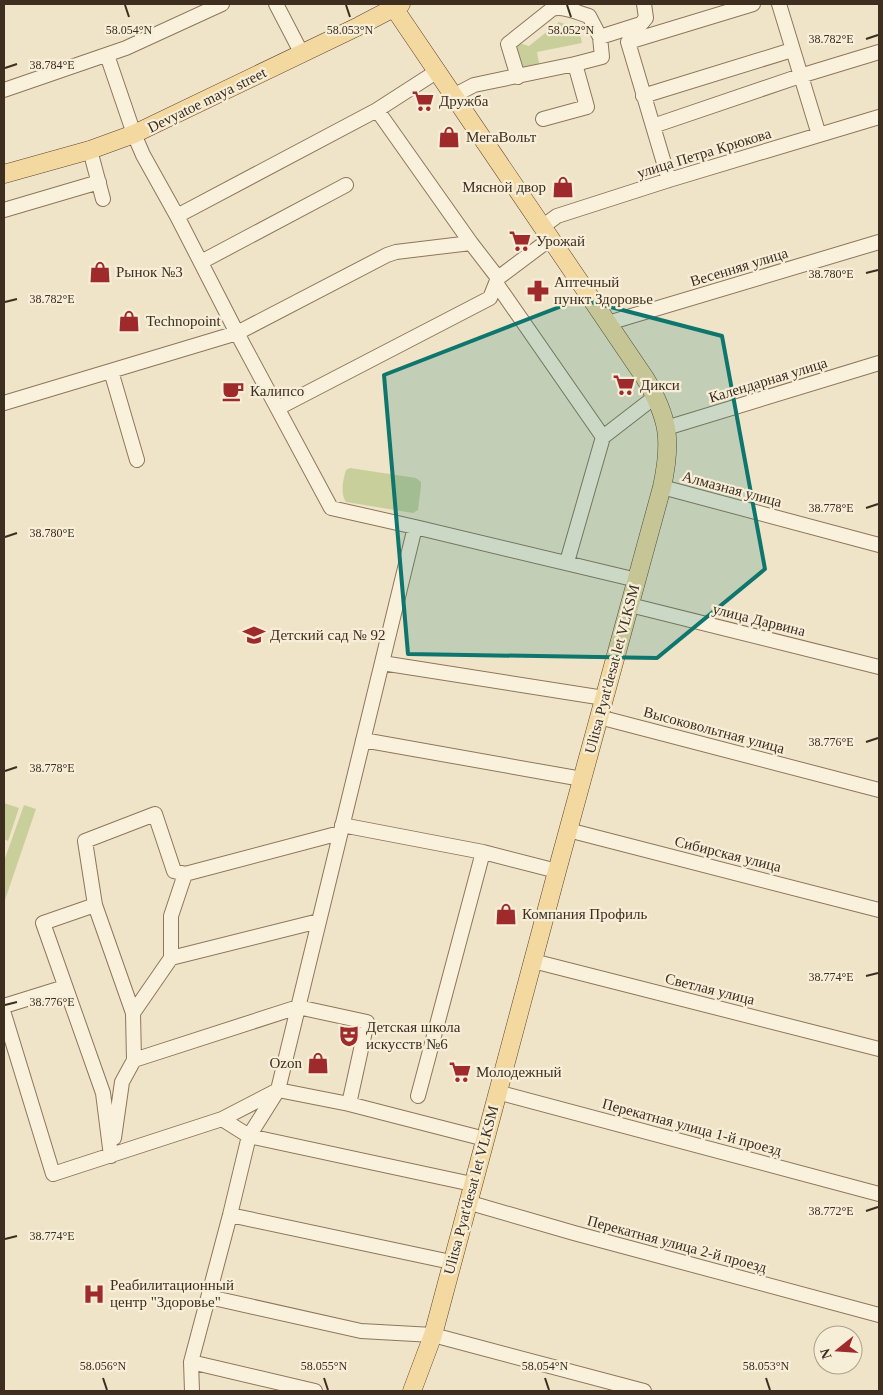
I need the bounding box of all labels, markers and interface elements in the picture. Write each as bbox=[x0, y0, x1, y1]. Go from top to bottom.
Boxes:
text: 58.054°N bbox=[106, 23, 153, 37]
text: 58.053°N bbox=[327, 23, 374, 37]
text: 58.052°N bbox=[548, 23, 595, 37]
text: 38.782°E bbox=[808, 32, 854, 46]
text: 38.784°E bbox=[29, 58, 75, 72]
street label: Devyatoe maya street bbox=[145, 64, 270, 136]
supermarket icon: Дружба bbox=[410, 88, 436, 114]
place label: Дружба bbox=[439, 93, 489, 109]
shop icon: МегаВольт bbox=[436, 124, 462, 150]
street label: улица Петра Крюкова bbox=[635, 125, 773, 181]
place label: МегаВольт bbox=[466, 129, 537, 145]
shop icon: Мясной двор bbox=[550, 174, 576, 200]
place label: Мясной двор bbox=[462, 179, 546, 195]
supermarket icon: Урожай bbox=[507, 228, 533, 254]
place label: Урожай bbox=[536, 233, 585, 249]
street label: Весенняя улица bbox=[688, 244, 790, 289]
shop icon: Рынок №3 bbox=[87, 259, 113, 285]
place label: Рынок №3 bbox=[116, 264, 183, 280]
text: 38.780°E bbox=[808, 267, 854, 281]
place label: Аптечный пункт Здоровье bbox=[554, 274, 653, 307]
pharmacy icon: Аптечный пункт Здоровье bbox=[525, 278, 551, 304]
text: 38.782°E bbox=[29, 292, 75, 306]
shop icon: Technopoint bbox=[116, 308, 142, 334]
place label: Technopoint bbox=[146, 313, 222, 329]
street label: Календарная улица bbox=[707, 354, 829, 406]
supermarket icon: Дикси bbox=[611, 372, 637, 398]
place label: Дикси bbox=[640, 377, 680, 393]
cafe icon: Калипсо bbox=[220, 378, 246, 404]
place label: Калипсо bbox=[250, 383, 304, 399]
street label: Алмазная улица bbox=[680, 468, 784, 510]
text: 38.778°E bbox=[808, 501, 854, 515]
text: 38.780°E bbox=[29, 526, 75, 540]
street label: Ulitsa Pyat'desat let VLKSM bbox=[582, 583, 642, 755]
street label: улица Дарвина bbox=[711, 601, 807, 639]
school or university icon: Детский сад № 92 bbox=[241, 622, 267, 648]
place label: Детский сад № 92 bbox=[270, 627, 386, 643]
street label: Высоковольтная улица bbox=[642, 703, 787, 757]
text: 38.776°E bbox=[808, 735, 854, 749]
text: 38.778°E bbox=[29, 761, 75, 775]
street label: Сибирская улица bbox=[673, 833, 783, 875]
shop icon: Компания Профиль bbox=[493, 901, 519, 927]
place label: Компания Профиль bbox=[522, 906, 647, 922]
street label: Светлая улица bbox=[664, 970, 757, 1008]
text: 38.774°E bbox=[808, 970, 854, 984]
text: 38.776°E bbox=[29, 995, 75, 1009]
place label: Детская школа искусств №6 bbox=[366, 1019, 461, 1052]
theatre icon: Детская школа искусств №6 bbox=[336, 1023, 362, 1049]
shop icon: Ozon bbox=[305, 1050, 331, 1076]
place label: Ozon bbox=[270, 1055, 302, 1071]
supermarket icon: Молодежный bbox=[447, 1059, 473, 1085]
place label: Молодежный bbox=[476, 1064, 562, 1080]
street label: Перекатная улица 1-й проезд bbox=[600, 1095, 784, 1159]
street label: Ulitsa Pyat'desat let VLKSM bbox=[441, 1104, 501, 1276]
text: 38.772°E bbox=[808, 1204, 854, 1218]
street label: Перекатная улица 2-й проезд bbox=[585, 1212, 769, 1276]
text: 38.774°E bbox=[29, 1229, 75, 1243]
place label: Реабилитационный центр "Здоровье" bbox=[110, 1277, 234, 1310]
hospital icon: Реабилитационный центр "Здоровье" bbox=[81, 1281, 107, 1307]
north arrow bbox=[813, 1325, 863, 1375]
text: N bbox=[817, 1347, 835, 1361]
text: 58.056°N bbox=[80, 1359, 127, 1373]
text: 58.055°N bbox=[301, 1359, 348, 1373]
text: 58.054°N bbox=[522, 1359, 569, 1373]
text: 58.053°N bbox=[743, 1359, 790, 1373]

